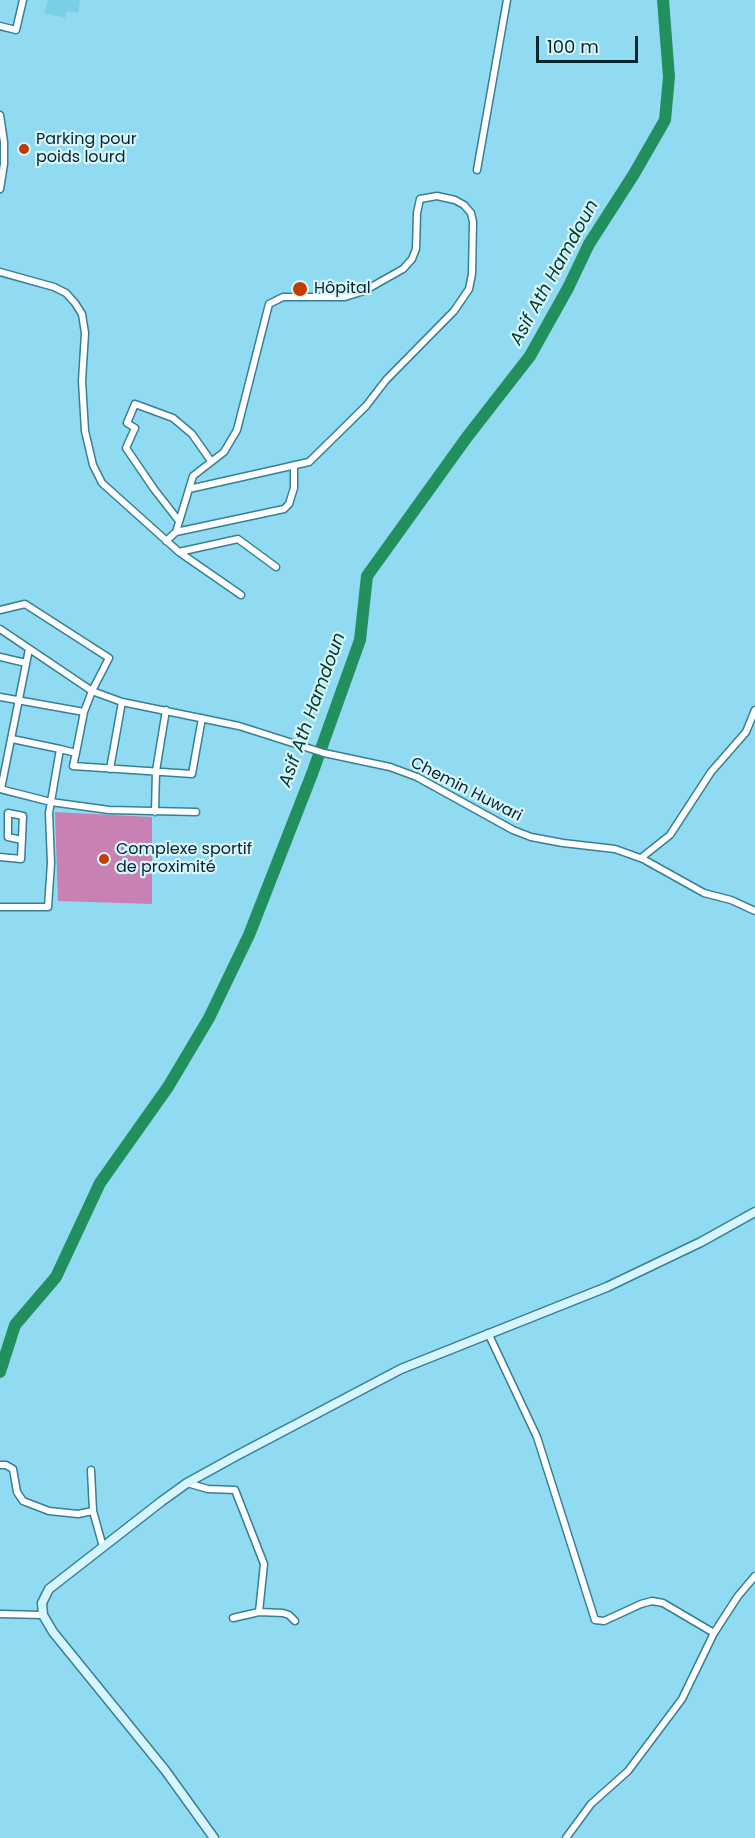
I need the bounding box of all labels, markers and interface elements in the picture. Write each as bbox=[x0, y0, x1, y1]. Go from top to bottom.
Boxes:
scale bar bbox=[539, 24, 641, 62]
text: 100 m bbox=[547, 34, 599, 59]
place label: Parking pour poids lourd bbox=[36, 130, 137, 168]
marker: Parking pour poids lourd bbox=[17, 142, 31, 156]
water label: Asif Ath Hamdoun bbox=[506, 197, 604, 349]
place label: Hôpital bbox=[314, 279, 371, 299]
marker: Hôpital bbox=[291, 280, 309, 298]
water label: Asif Ath Hamdoun bbox=[275, 630, 351, 790]
street label: Chemin Huwari bbox=[407, 754, 525, 826]
place label: Complexe sportif de proximité bbox=[116, 840, 252, 878]
marker: Complexe sportif de proximité bbox=[97, 852, 111, 866]

